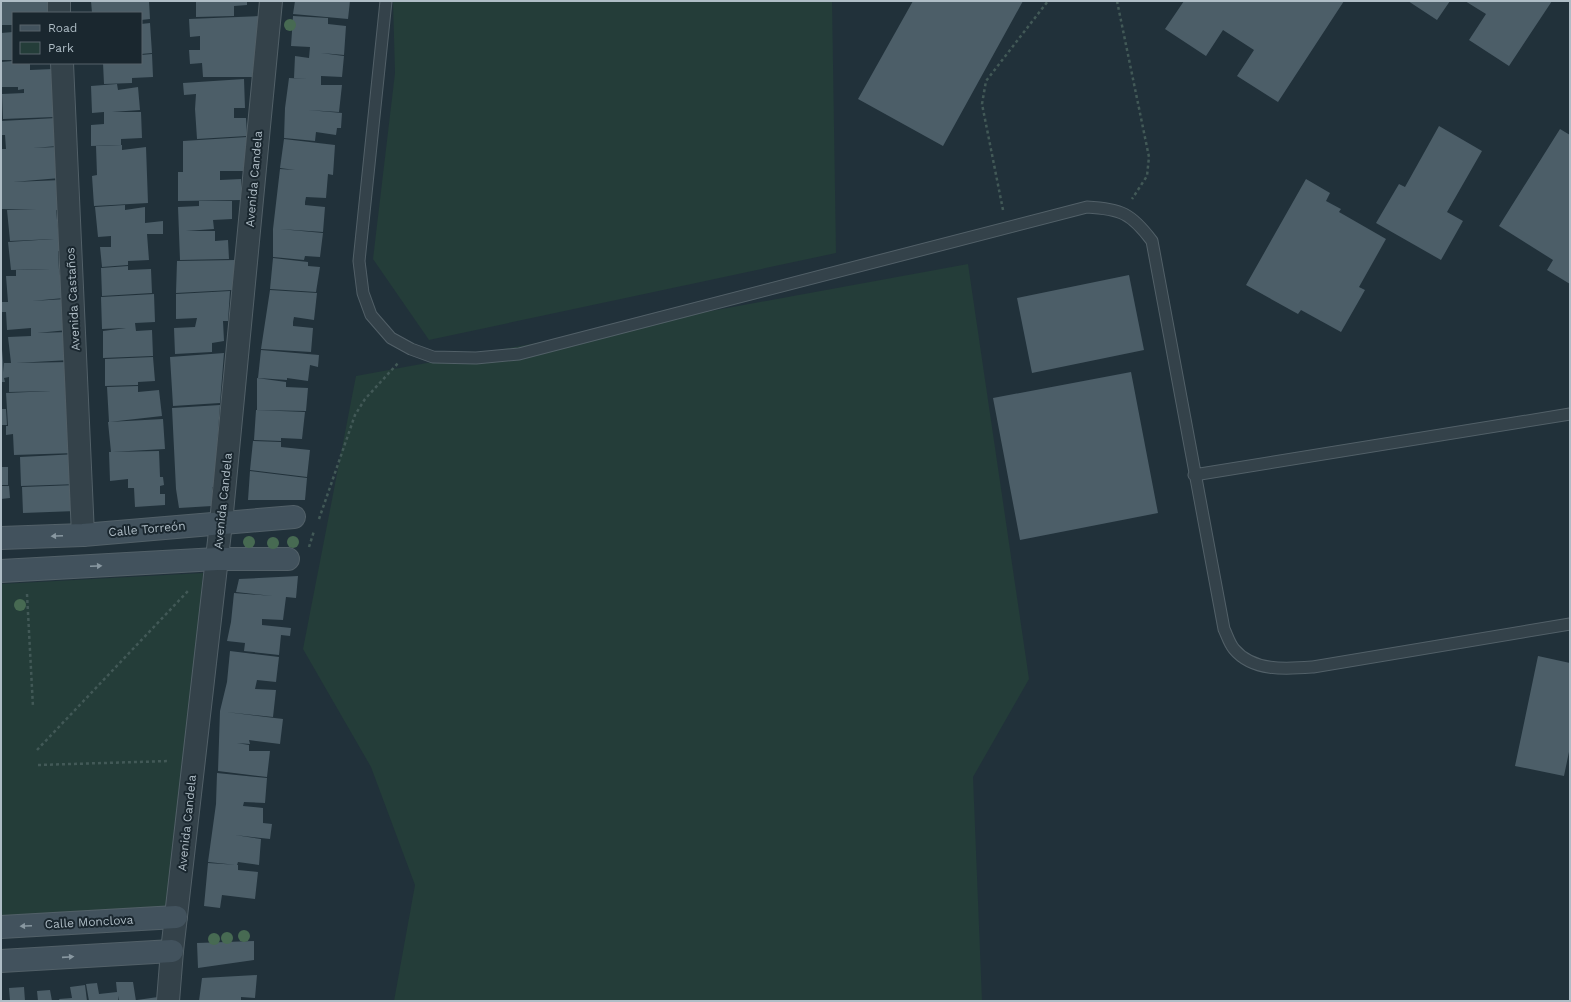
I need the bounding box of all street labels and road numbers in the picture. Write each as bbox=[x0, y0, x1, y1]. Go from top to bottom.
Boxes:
street label: Avenida Candela bbox=[243, 130, 265, 228]
street label: Avenida Castaños bbox=[63, 247, 83, 351]
street label: Avenida Candela bbox=[211, 452, 235, 550]
street label: Calle Torreón bbox=[108, 519, 186, 539]
street label: Avenida Candela bbox=[175, 774, 199, 872]
street label: Calle Monclova bbox=[44, 913, 134, 931]

